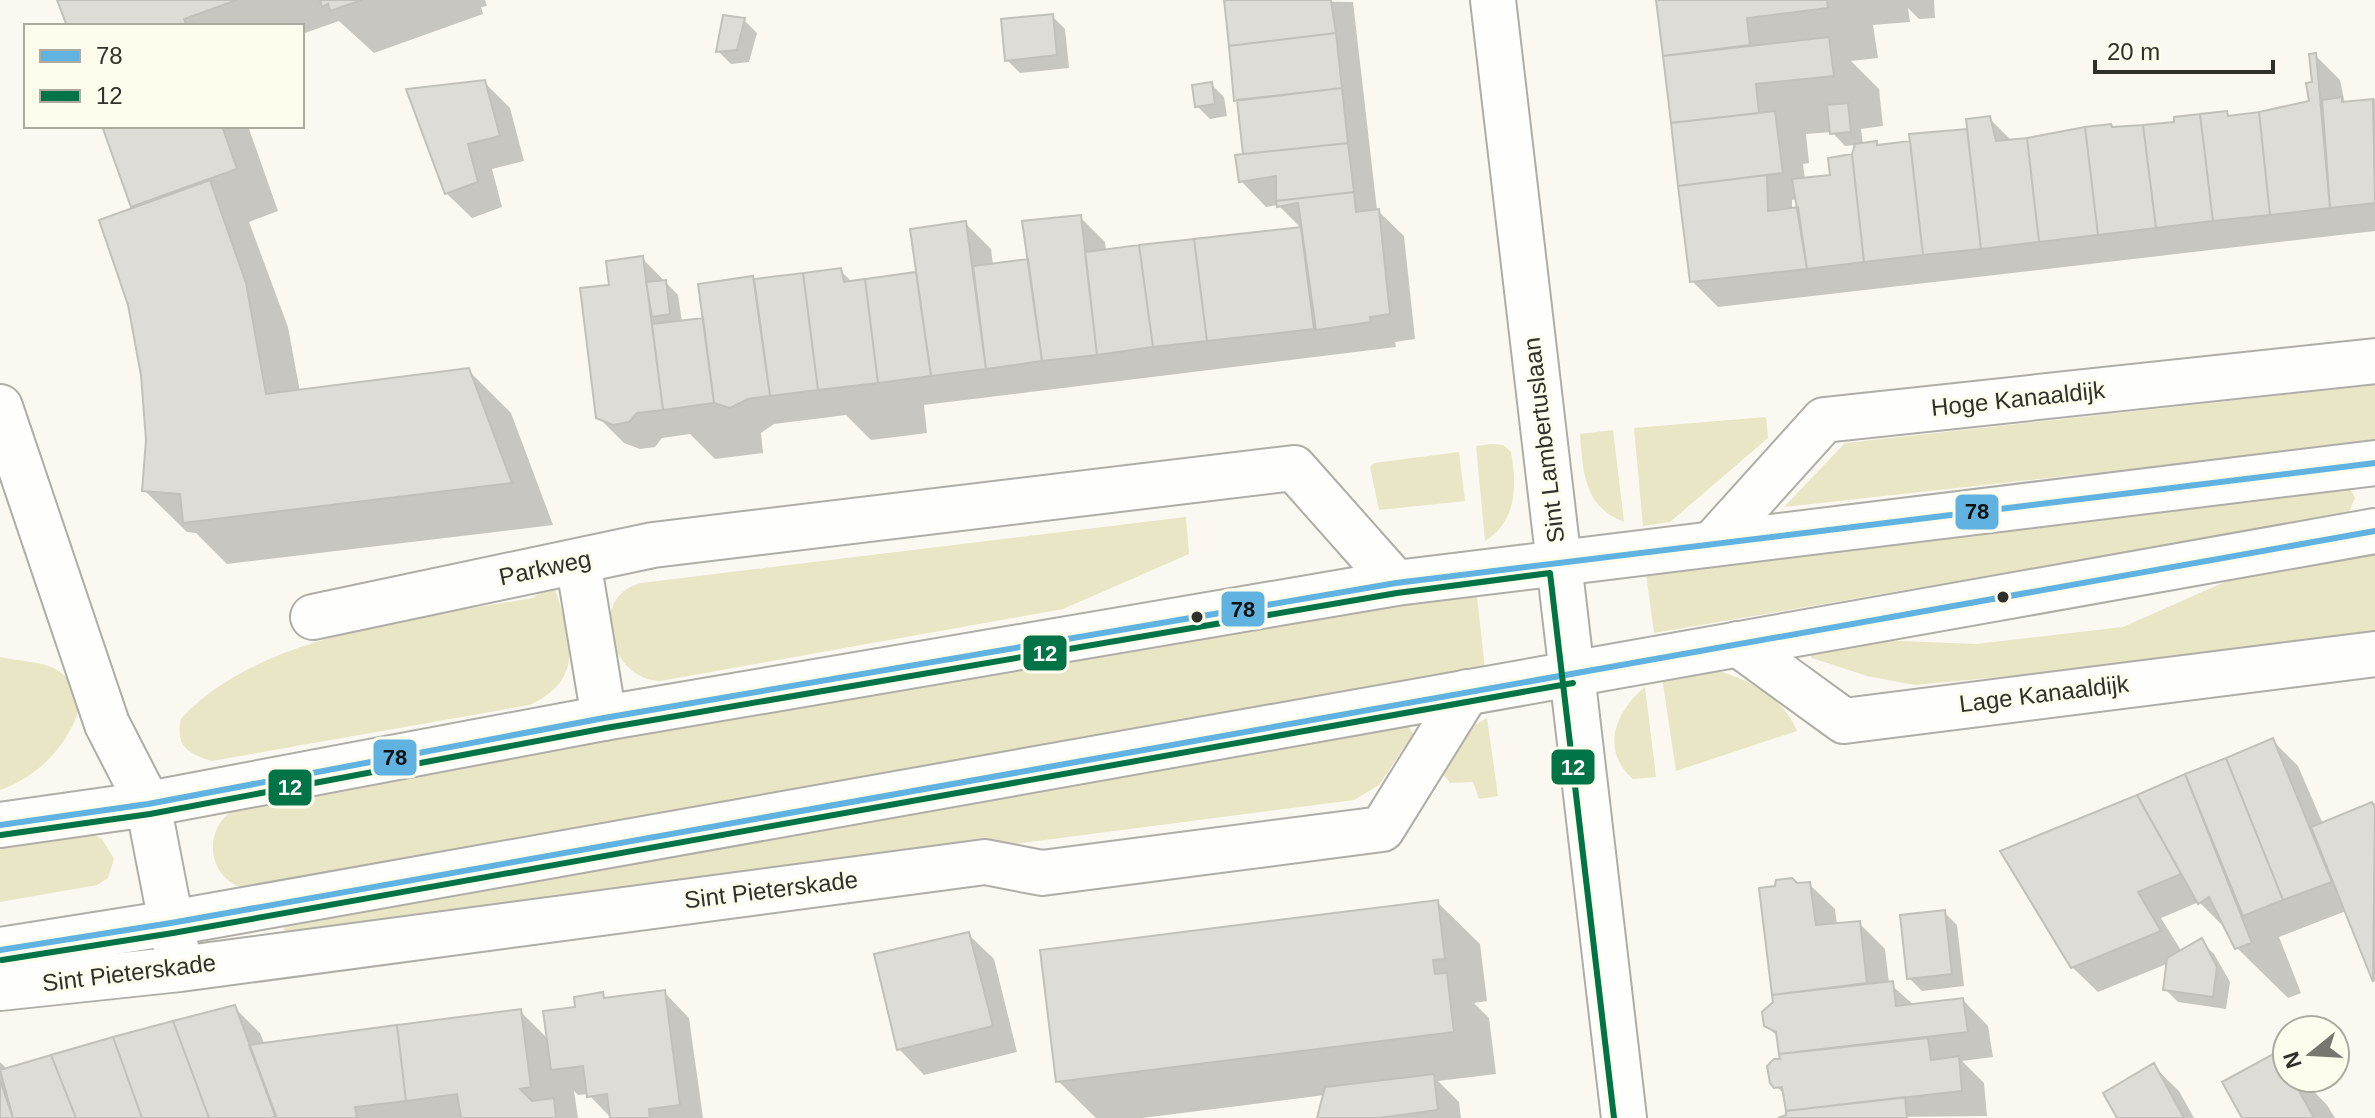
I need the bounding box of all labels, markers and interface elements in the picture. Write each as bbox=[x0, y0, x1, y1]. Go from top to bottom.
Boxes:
legend bbox=[24, 24, 304, 128]
scale bar bbox=[2095, 24, 2273, 74]
text: 20 m bbox=[2107, 38, 2160, 65]
text: 78 bbox=[96, 42, 123, 69]
text: 12 bbox=[96, 82, 123, 109]
street label: Sint Lambertuslaan bbox=[1518, 336, 1570, 544]
street label: Hoge Kanaaldijk bbox=[1930, 376, 2107, 421]
line badge: 78 bbox=[1954, 493, 2000, 531]
text: 78 bbox=[1965, 499, 1989, 524]
street label: Parkweg bbox=[496, 545, 593, 590]
unlabelled marker bbox=[1995, 589, 2011, 605]
line badge: 78 bbox=[1220, 590, 1266, 628]
text: 78 bbox=[1231, 597, 1255, 622]
unlabelled marker bbox=[1189, 609, 1205, 625]
line badge: 12 bbox=[1022, 634, 1068, 672]
text: 12 bbox=[1033, 641, 1057, 666]
street label: Lage Kanaaldijk bbox=[1958, 670, 2131, 717]
line badge: 78 bbox=[372, 738, 418, 777]
text: 78 bbox=[383, 745, 407, 770]
line badge: 12 bbox=[1550, 748, 1596, 786]
text: 12 bbox=[1561, 755, 1585, 780]
line badge: 12 bbox=[267, 768, 313, 807]
text: 12 bbox=[278, 775, 302, 800]
street label: Sint Pieterskade bbox=[683, 865, 859, 914]
street label: Sint Pieterskade bbox=[41, 948, 217, 997]
north arrow bbox=[2271, 1014, 2351, 1094]
text: N bbox=[2278, 1049, 2307, 1071]

